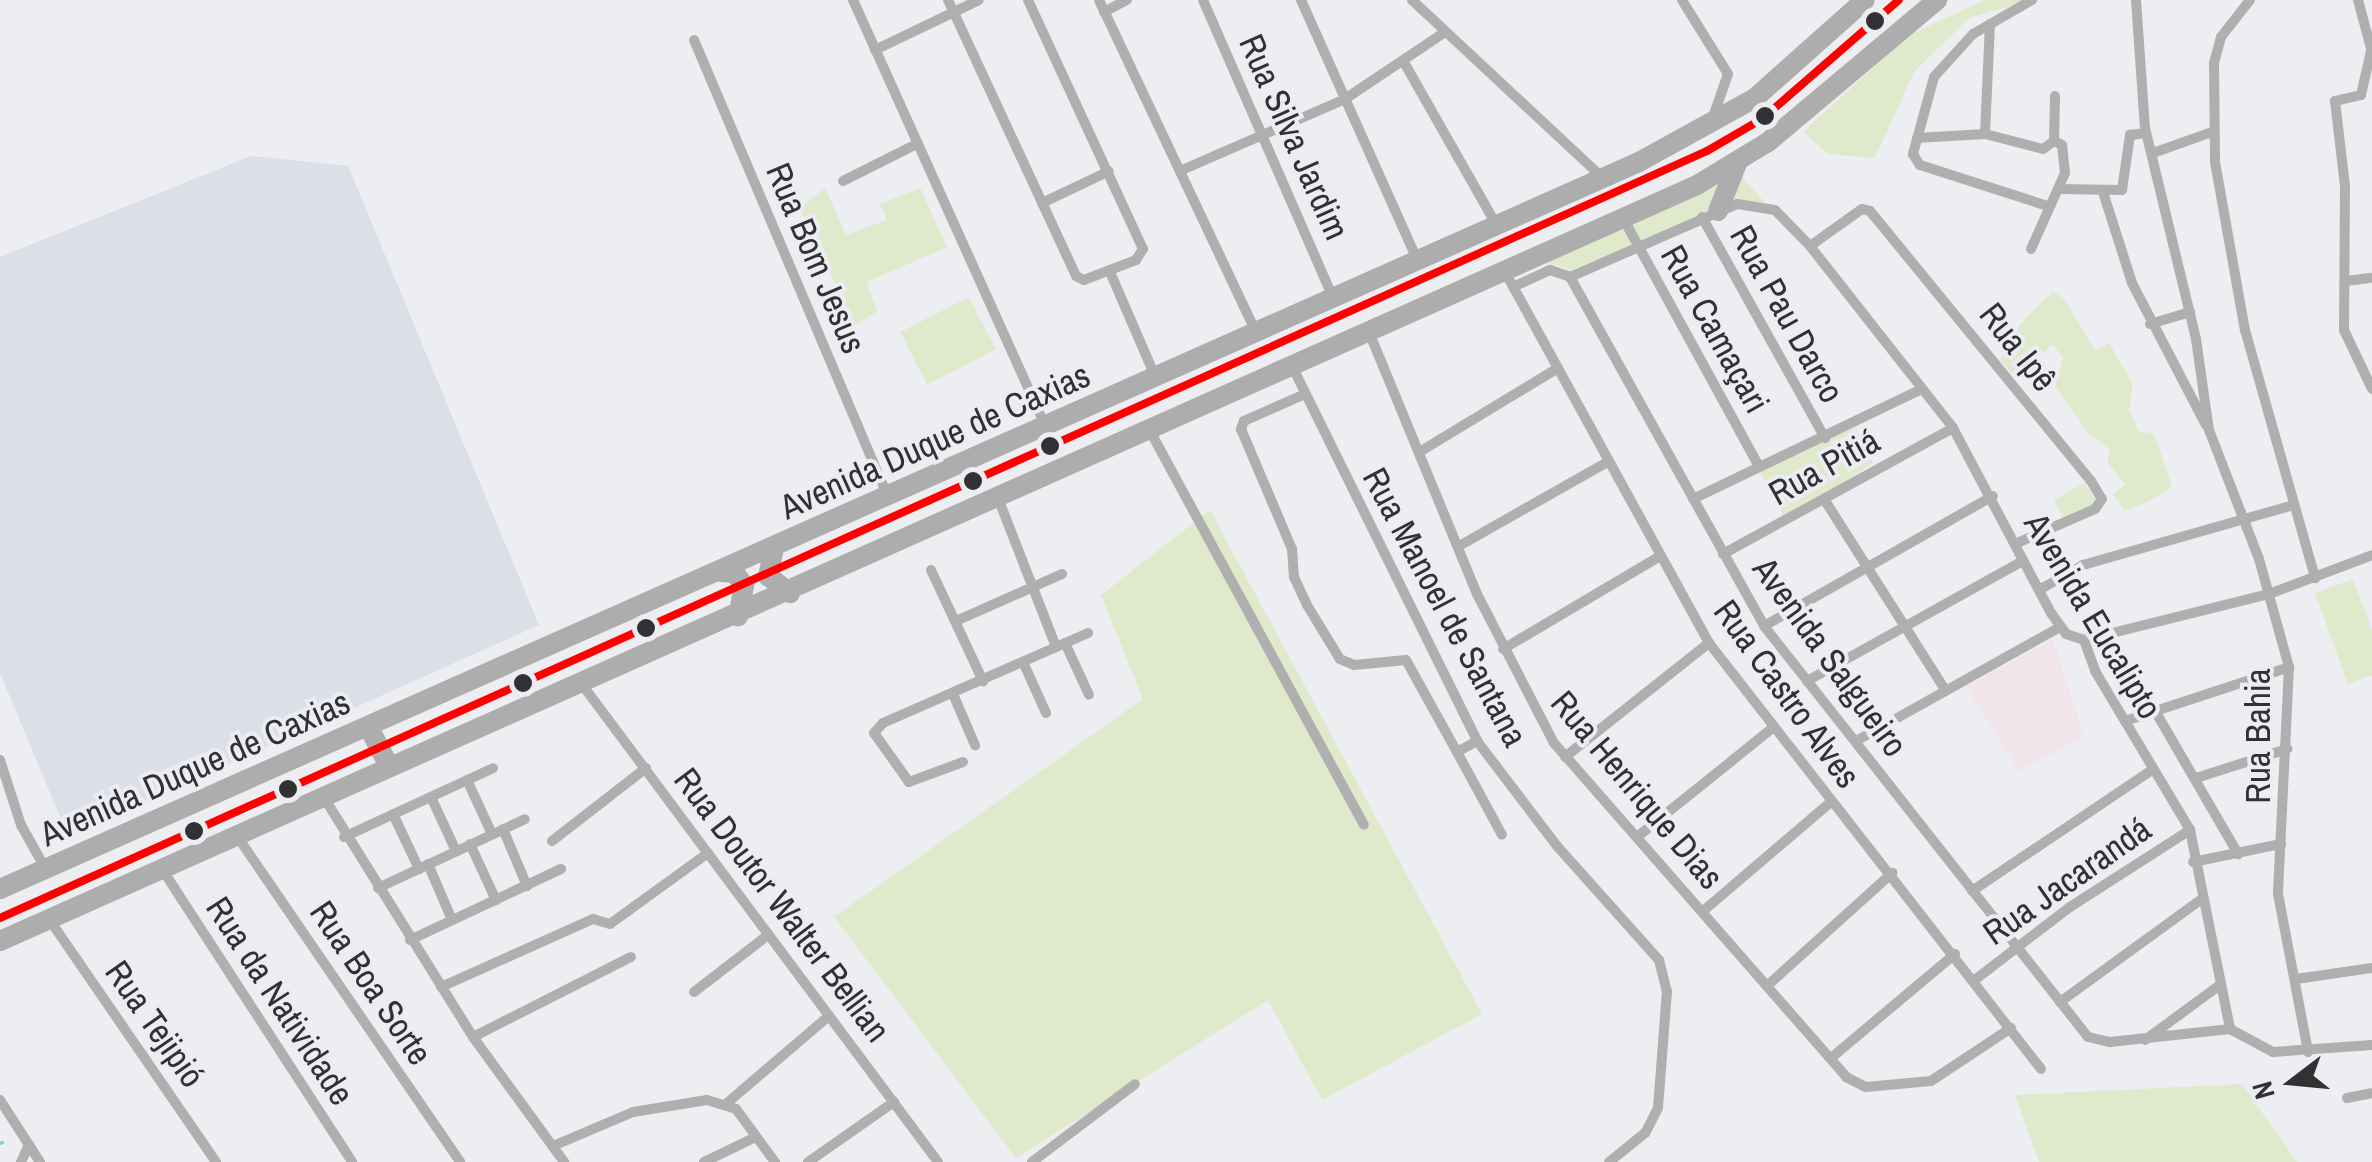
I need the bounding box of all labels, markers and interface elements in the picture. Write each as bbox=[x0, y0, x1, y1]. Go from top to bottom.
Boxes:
unlabelled marker bbox=[1865, 11, 1885, 31]
street label: Rua Silva Jardim bbox=[1230, 28, 1358, 246]
unlabelled marker bbox=[1755, 106, 1775, 126]
street label: Rua Bom Jesus bbox=[757, 157, 875, 359]
street label: Rua Pau Darco bbox=[1721, 218, 1853, 410]
street label: Rua Camaçari bbox=[1652, 238, 1778, 420]
street label: Rua Ipê bbox=[1971, 294, 2065, 400]
street label: Avenida Duque de Caxias bbox=[774, 354, 1096, 528]
street label: Rua Pitiá bbox=[1761, 420, 1887, 514]
unlabelled marker bbox=[1040, 436, 1060, 456]
street label: Rua Manoel de Santana bbox=[1354, 460, 1536, 754]
unlabelled marker bbox=[963, 471, 983, 491]
street label: Avenida Eucalipto bbox=[2015, 506, 2171, 726]
street label: Avenida Salgueiro bbox=[1744, 549, 1916, 765]
street label: Rua Castro Alves bbox=[1704, 591, 1870, 797]
unlabelled marker bbox=[636, 618, 656, 638]
street label: Rua Bahia bbox=[2237, 668, 2279, 804]
unlabelled marker bbox=[513, 673, 533, 693]
street label: Avenida Duque de Caxias bbox=[34, 681, 356, 855]
street label: Rua Henrique Dias bbox=[1542, 682, 1732, 898]
street label: Rua Doutor Walter Bellian bbox=[665, 760, 899, 1050]
unlabelled marker bbox=[278, 779, 298, 799]
street label: Rua Jacarandá bbox=[1975, 808, 2159, 954]
unlabelled marker bbox=[184, 821, 204, 841]
street label: Rua da Natividade bbox=[197, 889, 363, 1113]
street label: Rua Boa Sorte bbox=[301, 893, 441, 1073]
street label: Rua Tejipió bbox=[96, 952, 214, 1096]
north arrow bbox=[2242, 1032, 2342, 1132]
text: N bbox=[2243, 1077, 2284, 1103]

